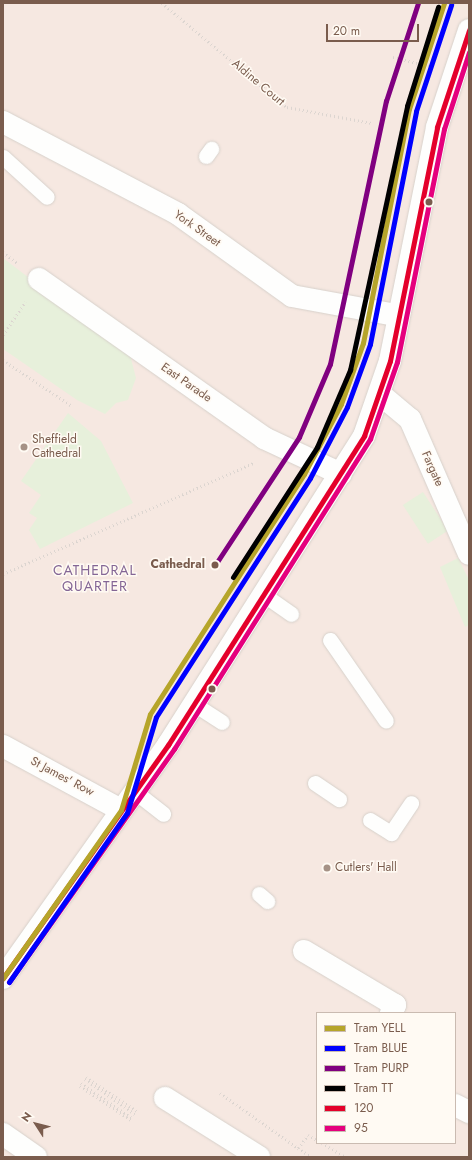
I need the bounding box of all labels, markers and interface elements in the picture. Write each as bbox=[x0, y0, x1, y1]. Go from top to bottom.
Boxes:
scale bar bbox=[328, 16, 421, 42]
text: 20 m bbox=[333, 22, 360, 40]
street label: Aldine Court bbox=[229, 57, 287, 109]
unlabelled marker bbox=[424, 197, 434, 207]
street label: York Street bbox=[171, 208, 223, 250]
street label: East Parade bbox=[158, 360, 214, 406]
place label: Sheffield Cathedral bbox=[32, 433, 81, 461]
marker: Sheffield Cathedral bbox=[19, 442, 29, 452]
street label: Fargate bbox=[418, 449, 446, 489]
place label: Cathedral bbox=[151, 558, 205, 572]
marker: Cathedral bbox=[208, 558, 222, 572]
district label: CATHEDRAL QUARTER bbox=[53, 562, 137, 594]
unlabelled marker bbox=[207, 684, 217, 694]
street label: St James' Row bbox=[28, 754, 96, 800]
place label: Cutlers' Hall bbox=[335, 861, 397, 875]
marker: Cutlers' Hall bbox=[322, 863, 332, 873]
legend bbox=[316, 1012, 456, 1144]
text: Tram YELL bbox=[354, 1019, 406, 1037]
text: Tram BLUE bbox=[354, 1039, 408, 1057]
text: Tram PURP bbox=[354, 1059, 409, 1077]
text: Tram TT bbox=[354, 1079, 393, 1097]
text: 120 bbox=[354, 1099, 373, 1117]
north arrow bbox=[16, 1104, 56, 1144]
text: N bbox=[17, 1109, 35, 1125]
text: 95 bbox=[354, 1119, 368, 1137]

